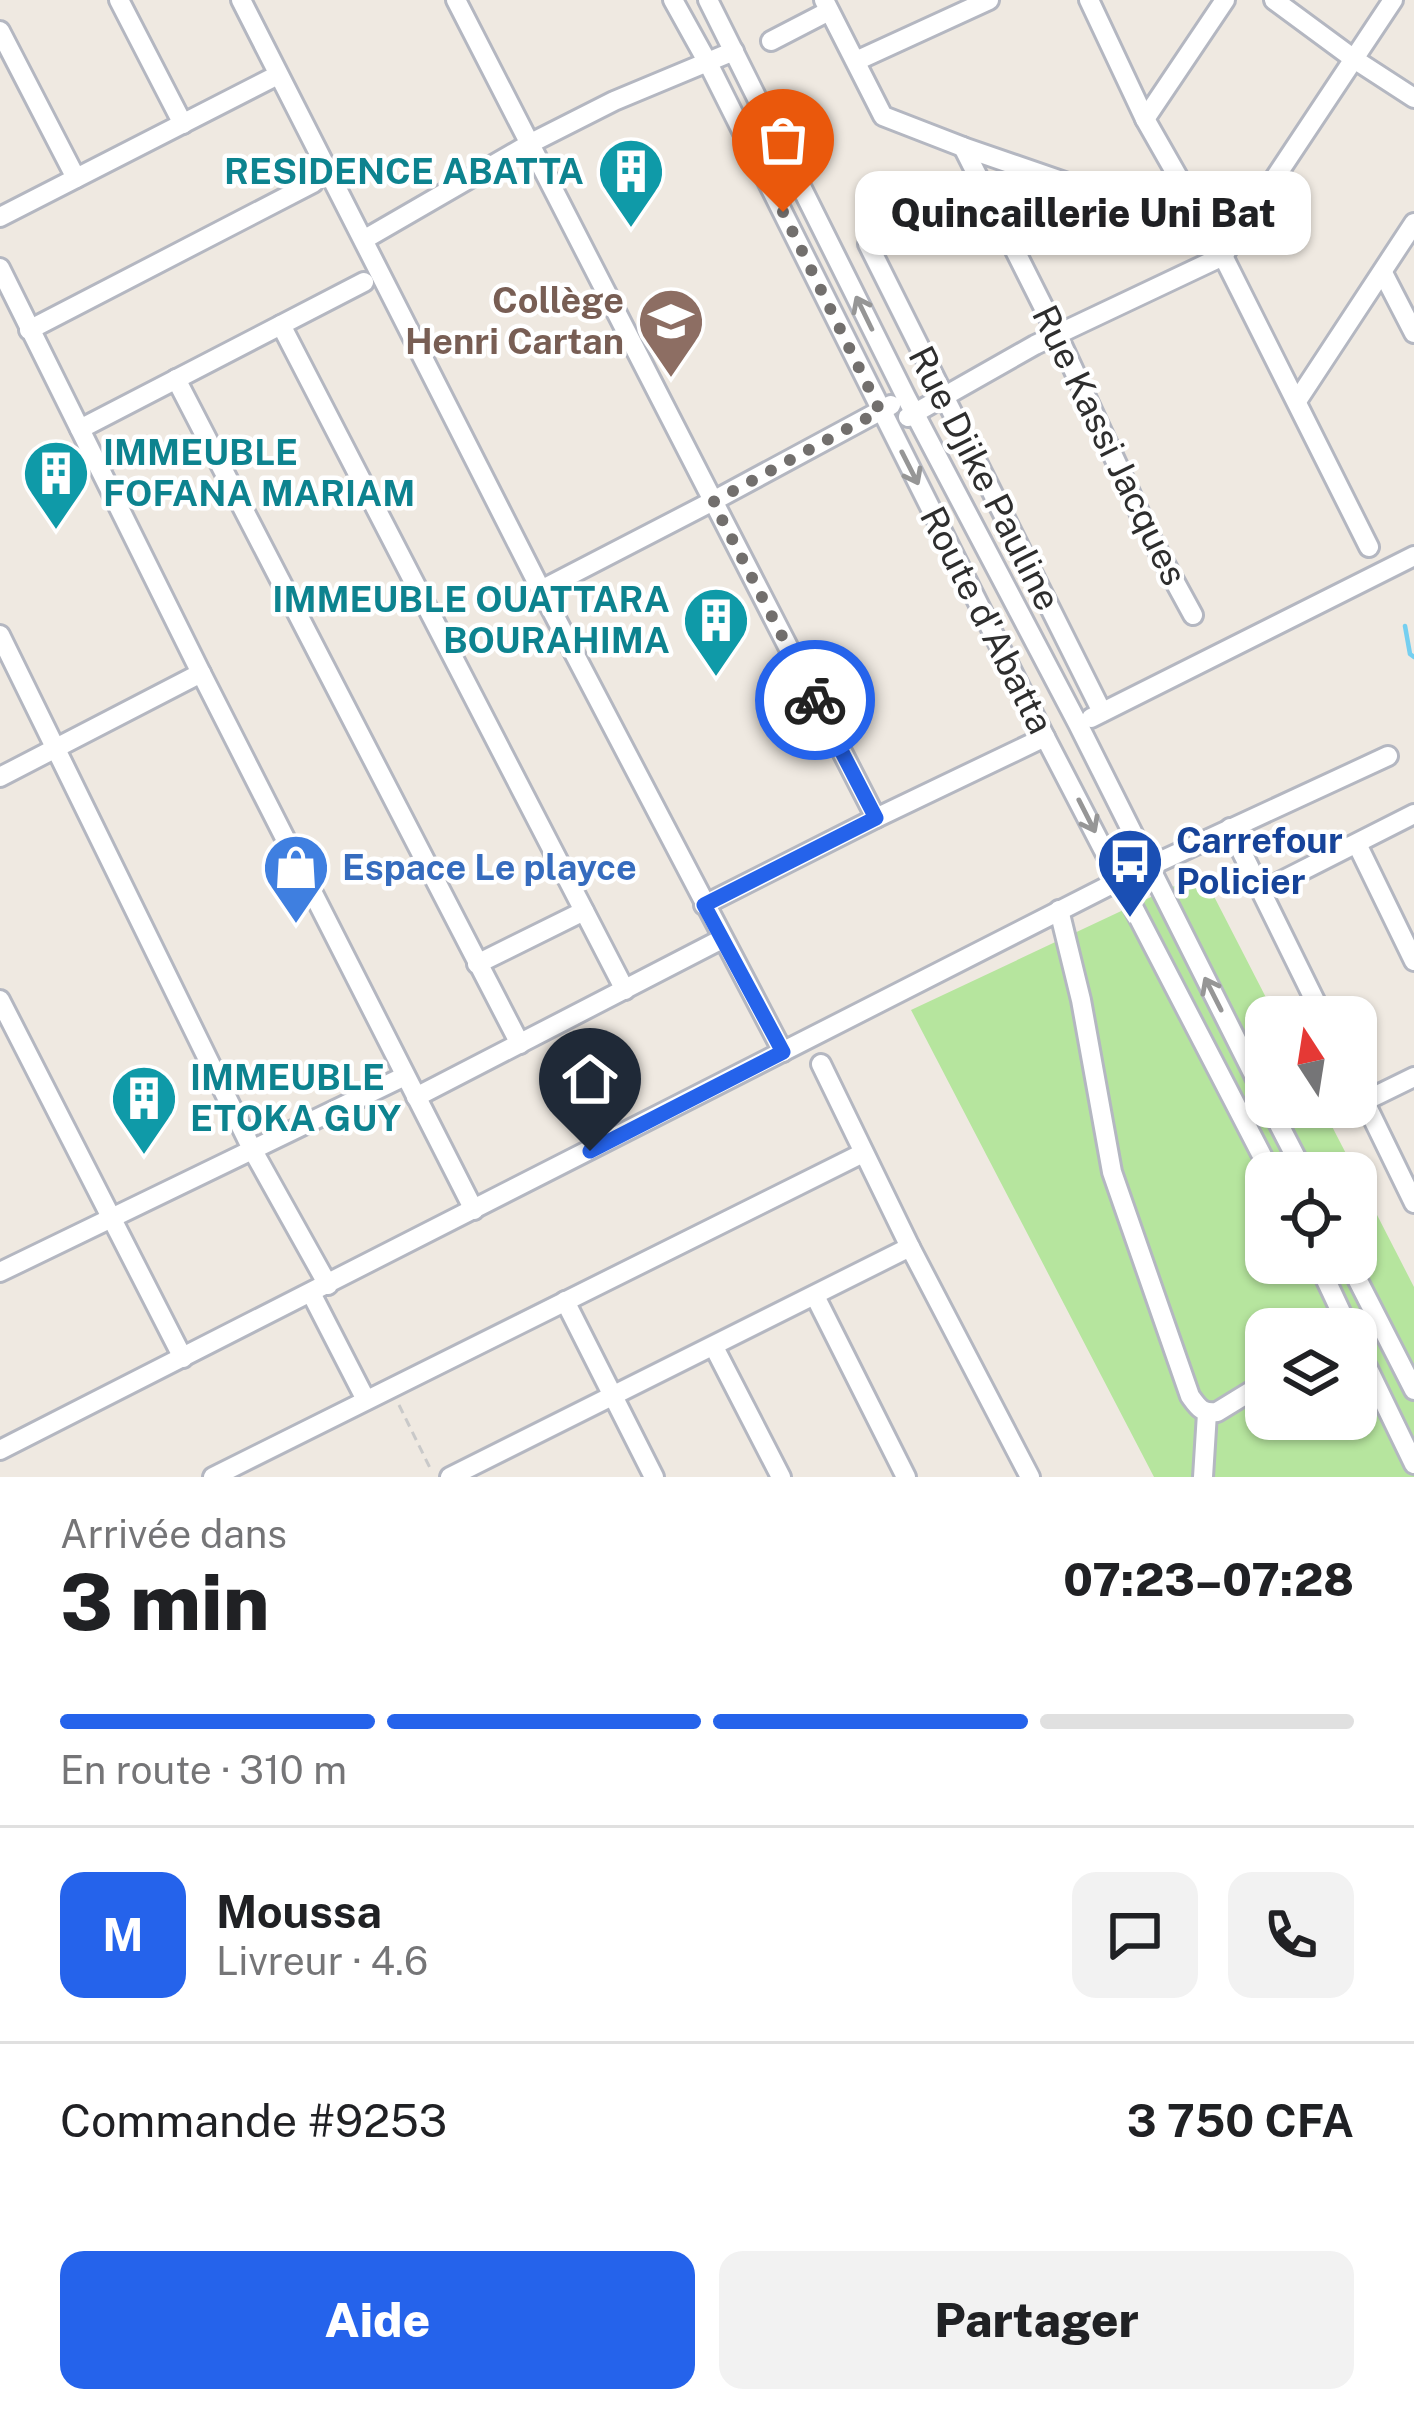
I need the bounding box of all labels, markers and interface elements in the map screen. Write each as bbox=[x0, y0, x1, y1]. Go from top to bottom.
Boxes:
pin bbox=[732, 89, 834, 212]
icon: bag bbox=[750, 107, 816, 173]
building icon: RESIDENCE ABATTA bbox=[596, 136, 666, 230]
place label: RESIDENCE ABATTA bbox=[224, 150, 584, 192]
callout: Quincaillerie Uni Bat bbox=[855, 170, 1311, 254]
text: Quincaillerie Uni Bat bbox=[890, 190, 1276, 236]
place label: Collège Henri Cartan bbox=[405, 279, 624, 362]
school or university icon: Collège Henri Cartan bbox=[636, 286, 706, 380]
one-way arrow bbox=[852, 296, 875, 332]
street label: Rue Kassi Jacques bbox=[1024, 298, 1196, 592]
street label: Rue Djike Pauline bbox=[900, 339, 1070, 617]
place label: IMMEUBLE FOFANA MARIAM bbox=[103, 431, 415, 514]
building icon: IMMEUBLE FOFANA MARIAM bbox=[21, 438, 91, 532]
one-way arrow bbox=[900, 450, 923, 486]
street label: Route d'Abatta bbox=[912, 500, 1062, 740]
place label: IMMEUBLE OUATTARA BOURAHIMA bbox=[272, 578, 670, 661]
building icon: IMMEUBLE OUATTARA BOURAHIMA bbox=[681, 585, 751, 679]
courier bbox=[755, 640, 875, 760]
icon: bike bbox=[782, 667, 848, 733]
one-way arrow bbox=[1077, 797, 1100, 833]
place label: Carrefour Policier bbox=[1176, 819, 1343, 902]
bus stop icon: Carrefour Policier bbox=[1095, 826, 1165, 920]
shop icon: Espace Le playce bbox=[261, 832, 331, 926]
place label: Espace Le playce bbox=[342, 846, 637, 888]
one-way arrow bbox=[1200, 977, 1223, 1013]
north arrow bbox=[1245, 996, 1377, 1128]
map controls bbox=[1245, 996, 1377, 1440]
pin bbox=[539, 1028, 641, 1151]
icon: home bbox=[557, 1046, 623, 1112]
place label: IMMEUBLE ETOKA GUY bbox=[190, 1056, 401, 1139]
building icon: IMMEUBLE ETOKA GUY bbox=[109, 1063, 179, 1157]
button: locate bbox=[1245, 1152, 1377, 1284]
button: layers bbox=[1245, 1308, 1377, 1440]
text: Arrivée dans bbox=[60, 1511, 287, 1557]
text: 07:23–07:28 bbox=[1063, 1553, 1354, 1606]
text: 3 min bbox=[60, 1556, 269, 1648]
text: En route · 310 m bbox=[60, 1747, 347, 1793]
button: chat bbox=[1072, 1872, 1198, 1998]
button: phone bbox=[1228, 1872, 1354, 1998]
text: Moussa bbox=[216, 1885, 382, 1938]
text: M bbox=[102, 1908, 144, 1961]
text: Livreur · 4.6 bbox=[216, 1938, 428, 1984]
text: Commande #9253 bbox=[60, 2094, 447, 2147]
text: 3 750 CFA bbox=[1127, 2094, 1354, 2147]
button: Aide bbox=[60, 2251, 695, 2389]
button: Partager bbox=[719, 2251, 1354, 2389]

